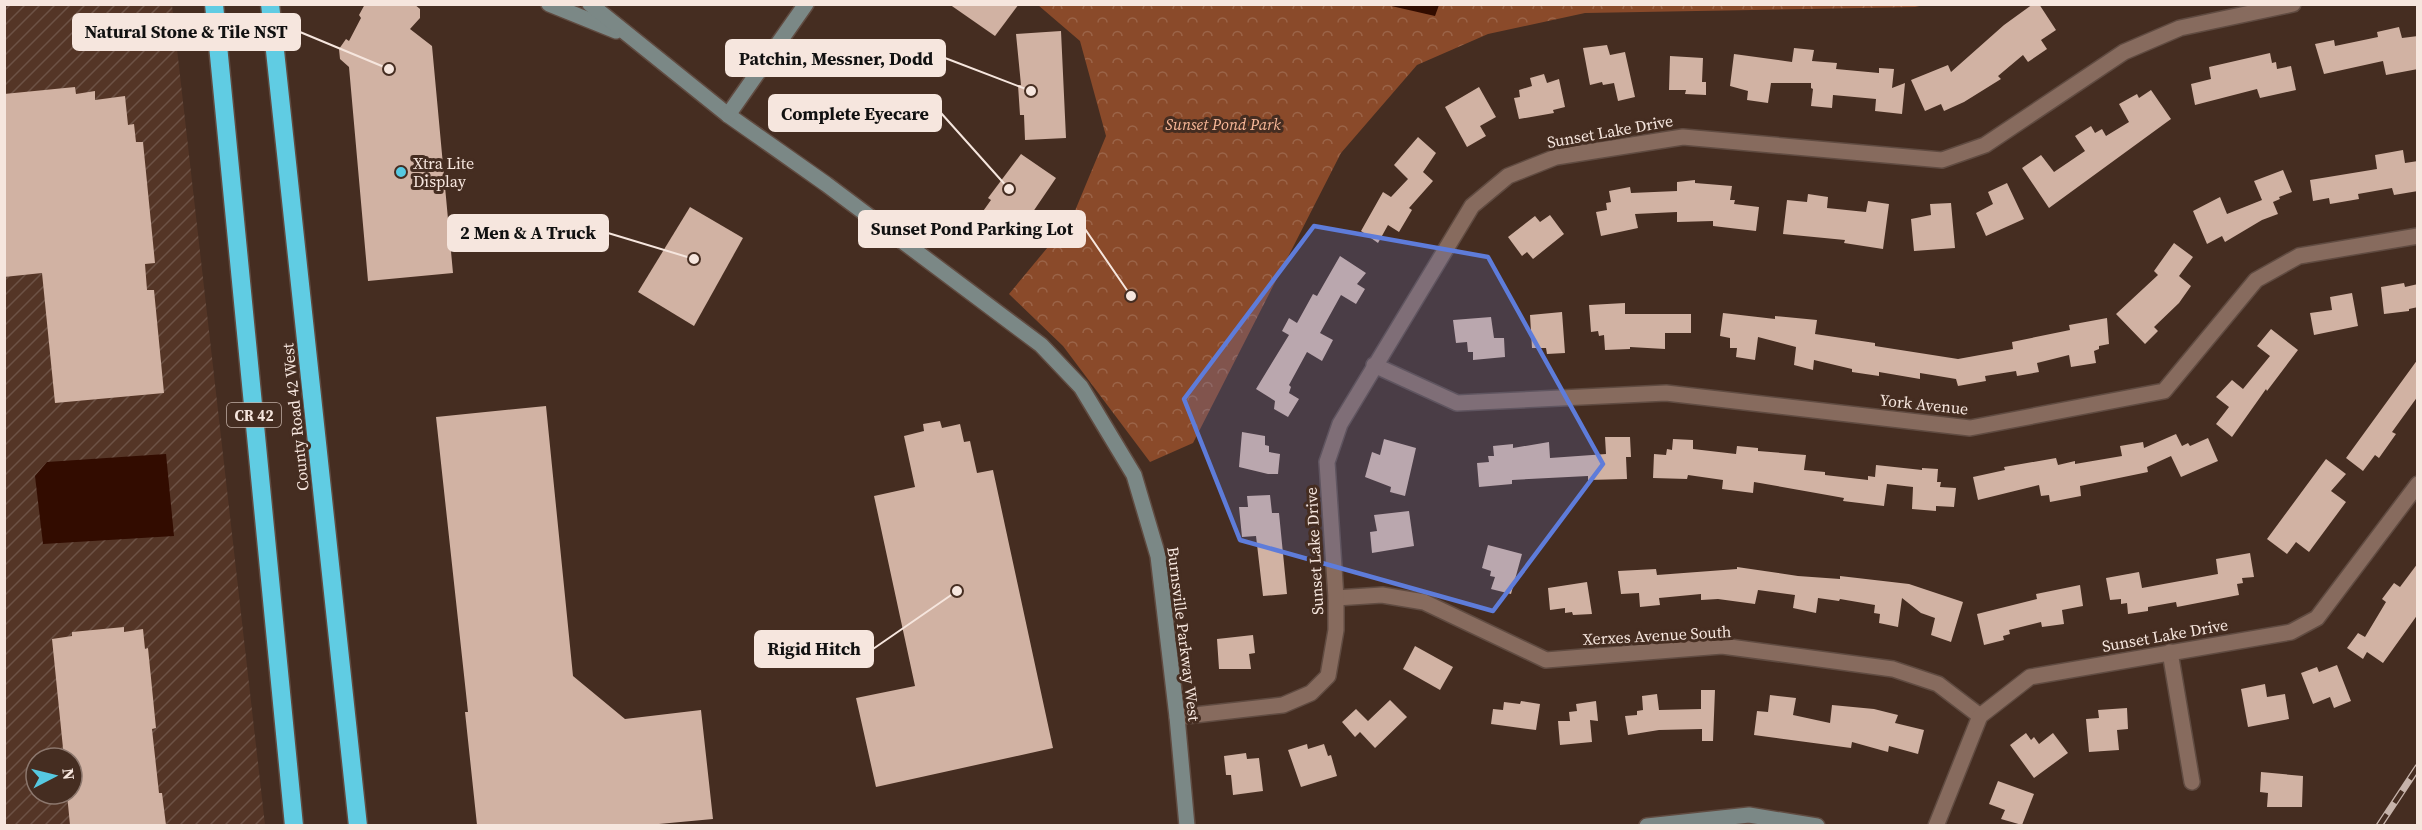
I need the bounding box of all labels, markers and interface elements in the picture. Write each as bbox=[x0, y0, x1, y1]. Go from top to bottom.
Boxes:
callout: Natural Stone & Tile NST bbox=[73, 14, 300, 50]
text: Natural Stone & Tile NST bbox=[84, 19, 288, 44]
callout: Patchin, Messner, Dodd bbox=[726, 40, 945, 76]
text: Patchin, Messner, Dodd bbox=[739, 46, 934, 71]
callout: Complete Eyecare bbox=[769, 95, 941, 131]
text: Complete Eyecare bbox=[781, 101, 929, 126]
street label: Sunset Lake Drive bbox=[1545, 109, 1675, 153]
park label: Sunset Pond Park bbox=[1165, 113, 1281, 135]
place label: Xtra Lite Display bbox=[413, 152, 474, 192]
marker: Xtra Lite Display bbox=[394, 165, 408, 179]
callout: Sunset Pond Parking Lot bbox=[859, 211, 1085, 247]
callout: 2 Men & A Truck bbox=[448, 215, 608, 251]
text: Sunset Pond Parking Lot bbox=[871, 216, 1074, 241]
text: 2 Men & A Truck bbox=[460, 220, 596, 245]
street label: County Road 42 West bbox=[276, 341, 314, 492]
street label: York Avenue bbox=[1879, 388, 1969, 420]
road number: CR 42 bbox=[227, 403, 281, 427]
street label: Sunset Lake Drive bbox=[1300, 487, 1328, 615]
street label: Burnsville Parkway West bbox=[1162, 546, 1206, 723]
street label: Sunset Lake Drive bbox=[2100, 613, 2230, 657]
street label: Xerxes Avenue South bbox=[1582, 620, 1732, 650]
callout: Rigid Hitch bbox=[755, 631, 873, 667]
text: Rigid Hitch bbox=[767, 636, 861, 661]
north arrow bbox=[24, 746, 84, 806]
text: N bbox=[57, 767, 81, 782]

